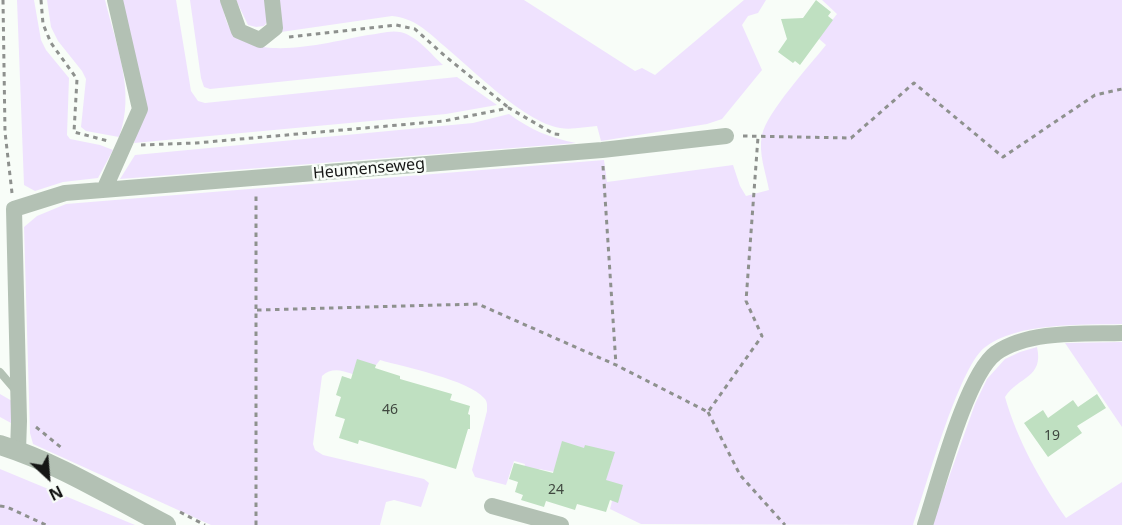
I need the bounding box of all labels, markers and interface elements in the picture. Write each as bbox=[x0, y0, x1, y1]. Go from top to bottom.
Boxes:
street label: Heumenseweg bbox=[312, 155, 426, 183]
house number: 46 bbox=[382, 402, 398, 418]
house number: 19 bbox=[1044, 428, 1060, 444]
north arrow bbox=[18, 447, 78, 507]
text: N bbox=[45, 480, 67, 506]
house number: 24 bbox=[548, 482, 564, 498]

